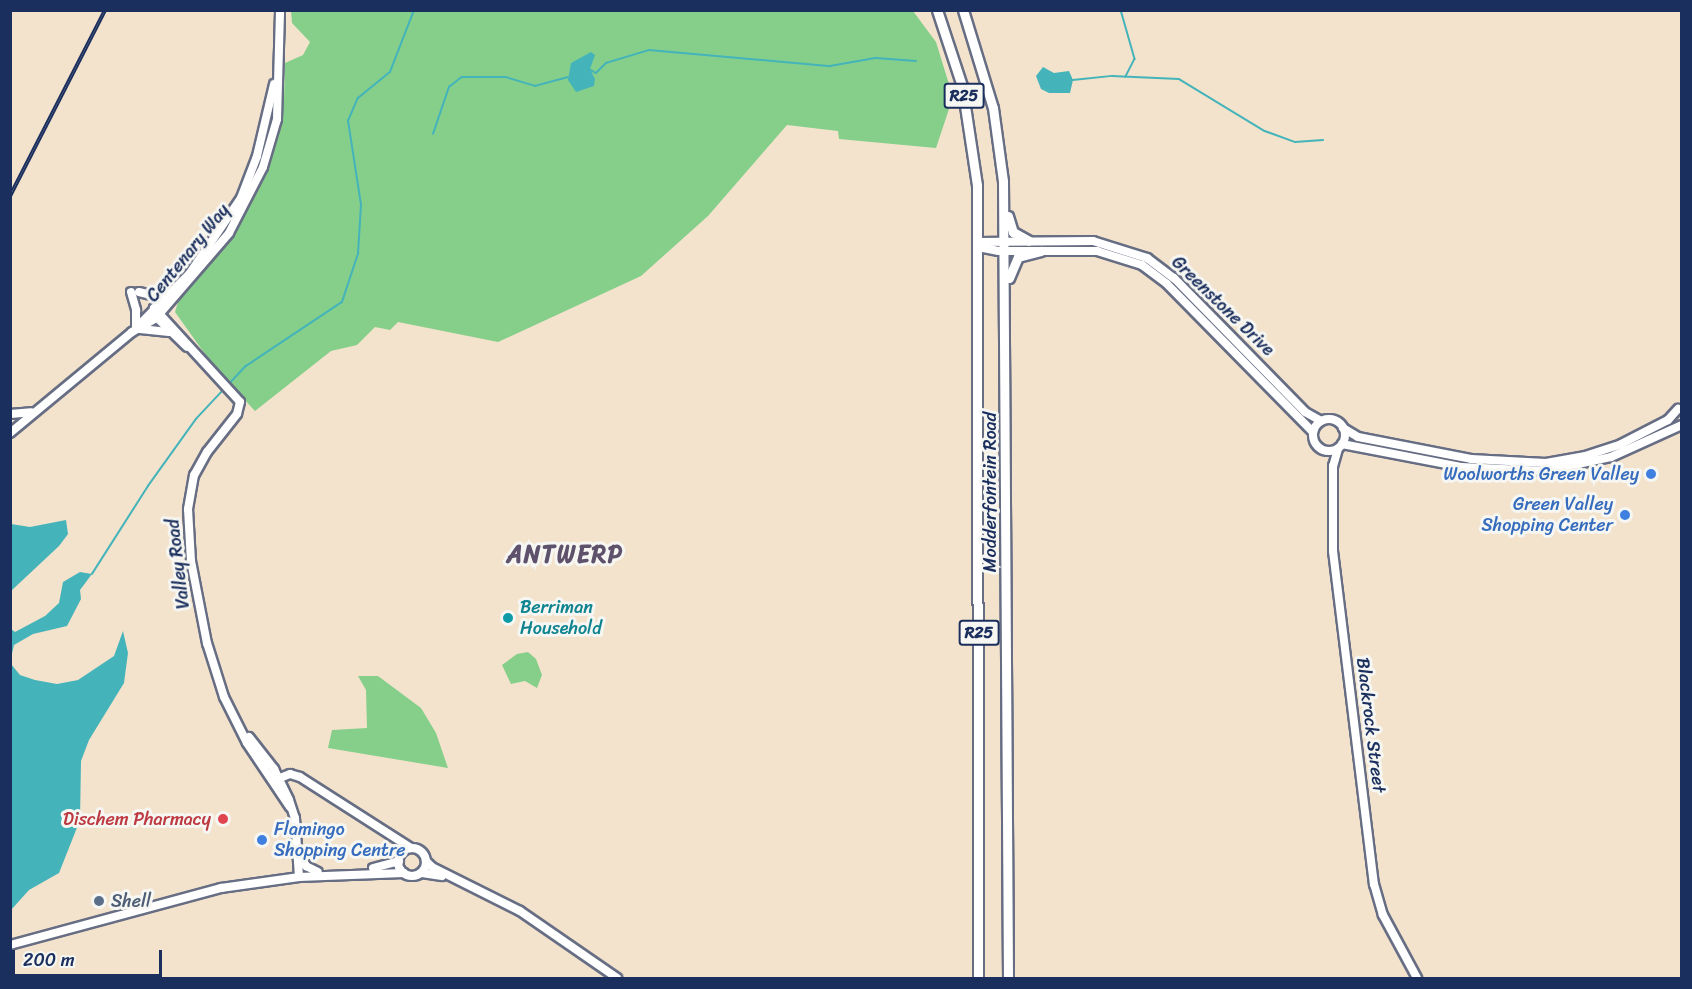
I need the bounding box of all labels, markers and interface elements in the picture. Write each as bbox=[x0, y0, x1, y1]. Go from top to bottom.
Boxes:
road number: R25 bbox=[943, 83, 985, 109]
street label: Centenary Way bbox=[142, 200, 234, 306]
street label: Greenstone Drive bbox=[1167, 251, 1279, 361]
street label: Modderfontein Road bbox=[979, 412, 1001, 572]
place label: Woolworths Green Valley bbox=[1445, 463, 1639, 485]
marker: Woolworths Green Valley bbox=[1644, 467, 1658, 481]
place label: Green Valley Shopping Center bbox=[1481, 494, 1613, 536]
marker: Green Valley Shopping Center bbox=[1618, 508, 1632, 522]
street label: Valley Road bbox=[162, 518, 194, 610]
district label: ANTWERP bbox=[507, 541, 623, 569]
place label: Berriman Household bbox=[520, 597, 602, 640]
marker: Berriman Household bbox=[501, 611, 515, 625]
road number: R25 bbox=[958, 620, 1000, 646]
street label: Blackrock Street bbox=[1352, 656, 1390, 794]
place label: Dischem Pharmacy bbox=[63, 808, 211, 830]
marker: Dischem Pharmacy bbox=[216, 812, 230, 826]
place label: Flamingo Shopping Centre bbox=[274, 819, 406, 862]
marker: Flamingo Shopping Centre bbox=[255, 833, 269, 847]
place label: Shell bbox=[111, 890, 151, 912]
marker: Shell bbox=[92, 894, 106, 908]
scale bar bbox=[15, 938, 165, 976]
text: 200 m bbox=[23, 944, 75, 976]

